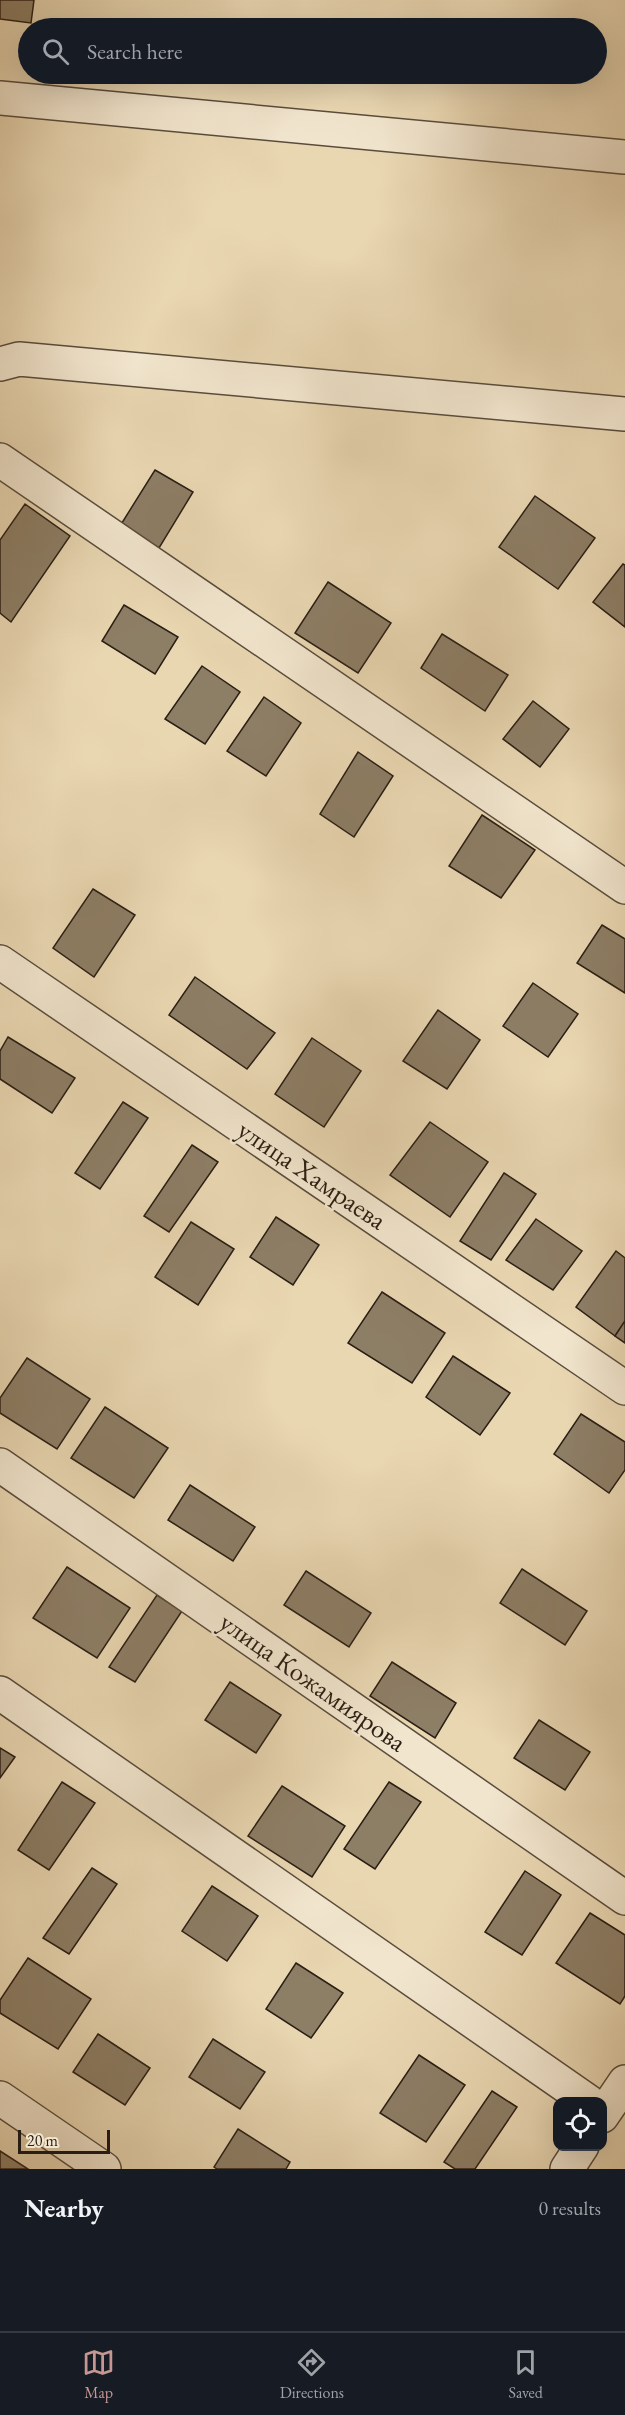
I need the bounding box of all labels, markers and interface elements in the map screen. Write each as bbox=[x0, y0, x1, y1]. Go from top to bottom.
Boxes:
search box bbox=[18, 18, 607, 84]
icon: search bbox=[39, 35, 72, 68]
text: Search here bbox=[87, 37, 182, 66]
street label: улица Хамраева bbox=[231, 1112, 394, 1237]
street label: улица Кожамиярова bbox=[213, 1604, 414, 1759]
map controls bbox=[553, 2097, 607, 2151]
button: locate bbox=[553, 2097, 607, 2151]
scale bar bbox=[18, 2127, 110, 2154]
text: 20 m bbox=[27, 2130, 58, 2151]
text: Nearby bbox=[24, 2191, 104, 2225]
text: 0 results bbox=[538, 2195, 601, 2221]
tab: Map bbox=[82, 2346, 115, 2403]
tab: Directions bbox=[280, 2346, 344, 2403]
tab: Saved bbox=[508, 2346, 543, 2403]

